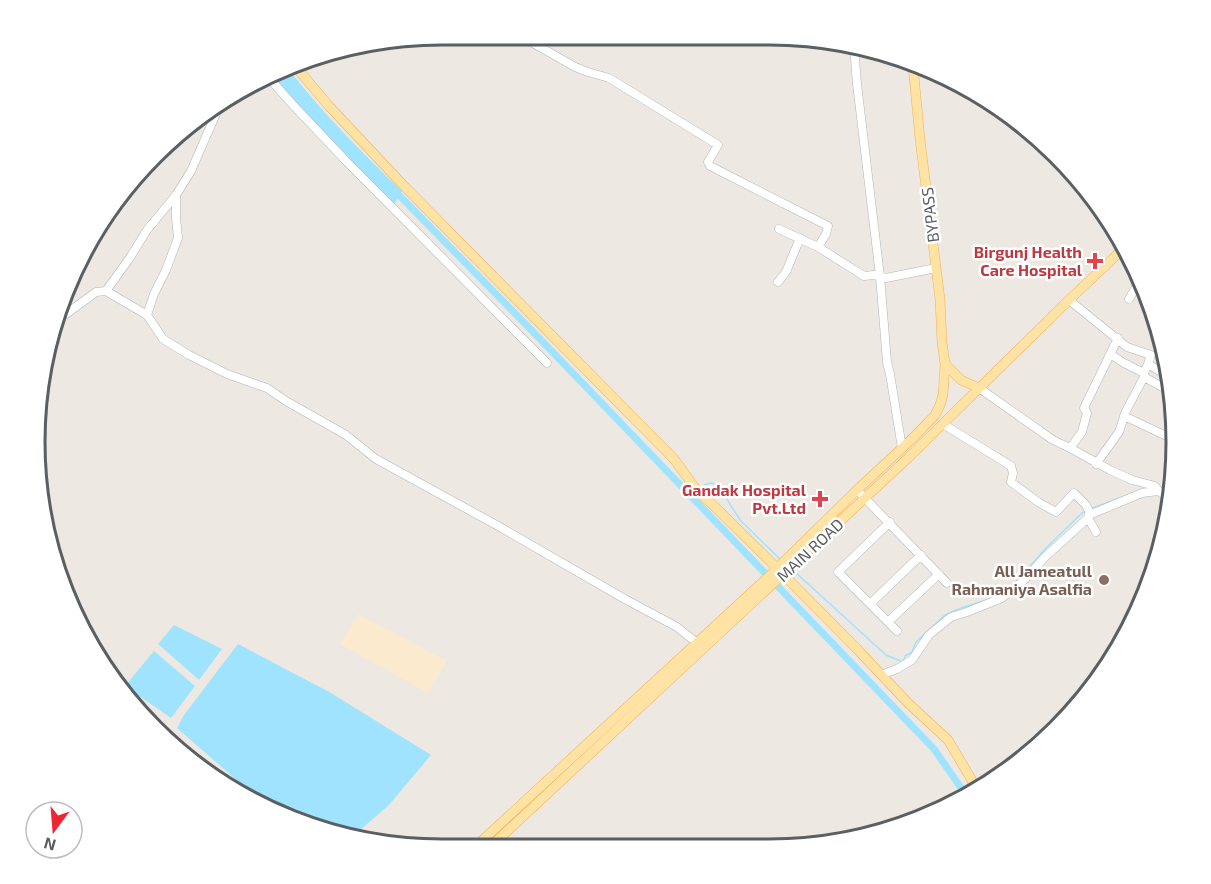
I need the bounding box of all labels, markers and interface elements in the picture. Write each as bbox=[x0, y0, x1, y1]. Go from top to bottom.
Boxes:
street label: BYPASS bbox=[917, 186, 942, 244]
place label: Birgunj Health Care Hospital bbox=[974, 242, 1083, 279]
marker: Birgunj Health Care Hospital bbox=[1086, 252, 1104, 270]
place label: Gandak Hospital Pvt.Ltd bbox=[682, 480, 807, 517]
marker: Gandak Hospital Pvt.Ltd bbox=[811, 490, 829, 508]
street label: MAIN ROAD bbox=[772, 514, 847, 585]
place label: All Jameatull Rahmaniya Asalfia bbox=[952, 561, 1093, 599]
marker: All Jameatull Rahmaniya Asalfia bbox=[1097, 573, 1111, 587]
north arrow bbox=[24, 800, 84, 860]
text: N bbox=[42, 834, 58, 856]

